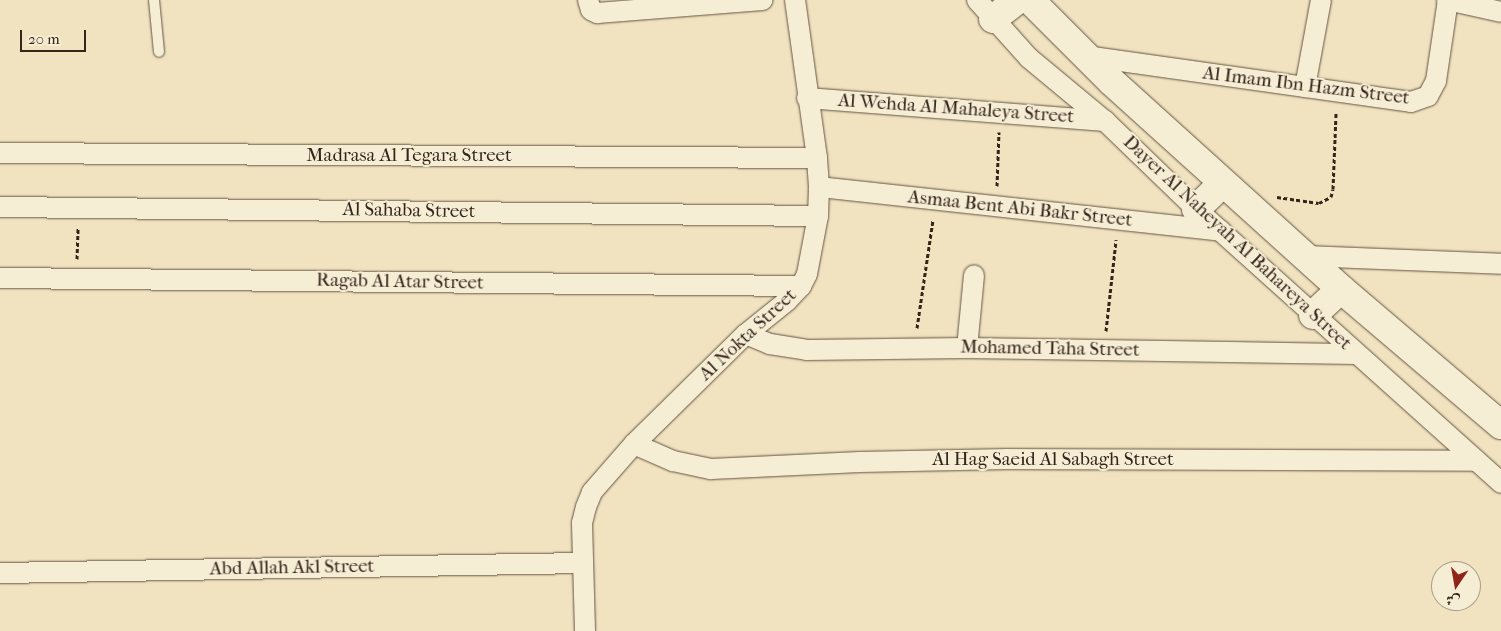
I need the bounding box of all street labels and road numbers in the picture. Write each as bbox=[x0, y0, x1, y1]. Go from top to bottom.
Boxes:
street label: Al Imam Ibn Hazm Street bbox=[1201, 62, 1411, 110]
street label: Al Wehda Al Mahaleya Street bbox=[837, 89, 1075, 129]
street label: Dayer Al Naheyah Al Bahareya Street bbox=[1118, 131, 1356, 355]
street label: Madrasa Al Tegara Street bbox=[306, 145, 512, 167]
street label: Asmaa Bent Abi Bakr Street bbox=[907, 186, 1133, 232]
street label: Al Sahaba Street bbox=[342, 198, 476, 224]
street label: Ragab Al Atar Street bbox=[316, 269, 484, 295]
street label: Al Nokta Street bbox=[695, 284, 801, 386]
street label: Mohamed Taha Street bbox=[960, 336, 1140, 362]
street label: Al Hag Saeid Al Sabagh Street bbox=[932, 449, 1174, 471]
street label: Abd Allah Akl Street bbox=[209, 555, 375, 581]

